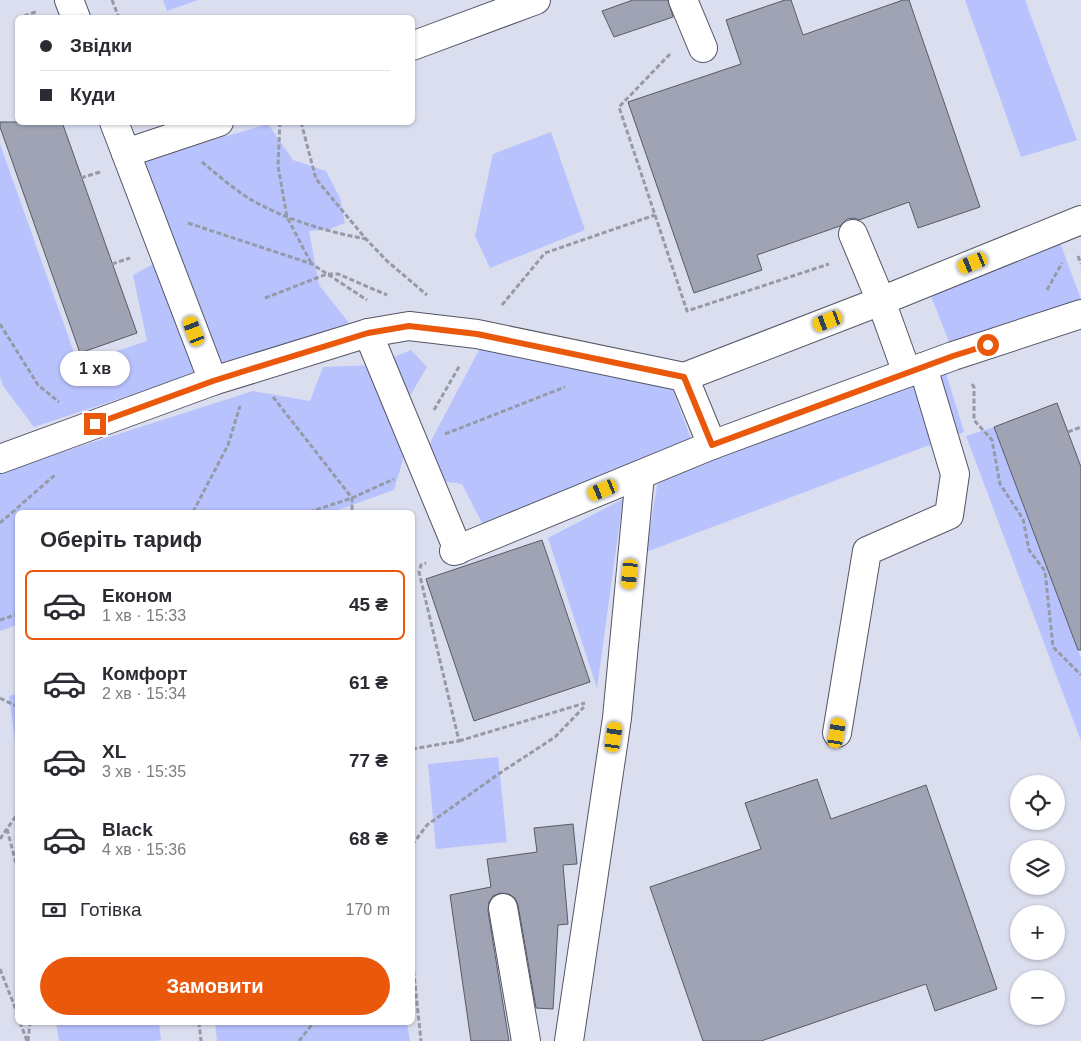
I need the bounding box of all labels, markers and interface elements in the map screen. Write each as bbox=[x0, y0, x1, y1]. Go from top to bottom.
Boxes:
text: Звідки bbox=[70, 35, 132, 56]
text: Куди bbox=[70, 84, 115, 105]
car bbox=[956, 250, 989, 276]
car bbox=[811, 309, 844, 333]
car bbox=[181, 314, 206, 348]
route start bbox=[977, 334, 999, 356]
callout: 1 хв bbox=[60, 352, 130, 386]
text: 1 хв bbox=[79, 360, 111, 377]
route end bbox=[84, 413, 106, 435]
car bbox=[586, 477, 619, 503]
text: Оберіть тариф bbox=[40, 527, 202, 552]
car bbox=[621, 558, 638, 590]
icon: car bbox=[42, 583, 87, 628]
text: Економ bbox=[102, 585, 172, 606]
text: 45 ₴ bbox=[349, 594, 388, 615]
text: 1 хв · 15:33 bbox=[102, 607, 186, 624]
icon: car bbox=[42, 661, 87, 706]
text: Комфорт bbox=[102, 663, 187, 684]
text: 61 ₴ bbox=[349, 672, 388, 693]
text: 2 хв · 15:34 bbox=[102, 685, 186, 702]
car bbox=[827, 717, 846, 749]
car bbox=[604, 721, 623, 753]
icon: car bbox=[42, 739, 87, 784]
text: XL bbox=[102, 741, 126, 762]
text: 77 ₴ bbox=[349, 750, 388, 771]
text: 3 хв · 15:35 bbox=[102, 763, 186, 780]
map controls bbox=[1010, 775, 1065, 1025]
button: locate bbox=[1010, 775, 1065, 830]
icon: car bbox=[42, 817, 87, 862]
text: Black bbox=[102, 819, 153, 840]
text: 68 ₴ bbox=[349, 828, 388, 849]
button: layers bbox=[1010, 840, 1065, 895]
text: 4 хв · 15:36 bbox=[102, 841, 186, 858]
icon: cash bbox=[40, 896, 68, 924]
text: Готівка bbox=[80, 899, 141, 920]
text: 170 m bbox=[346, 901, 390, 918]
button: + bbox=[1010, 905, 1065, 960]
button: Замовити bbox=[40, 957, 390, 1015]
button: − bbox=[1010, 970, 1065, 1025]

